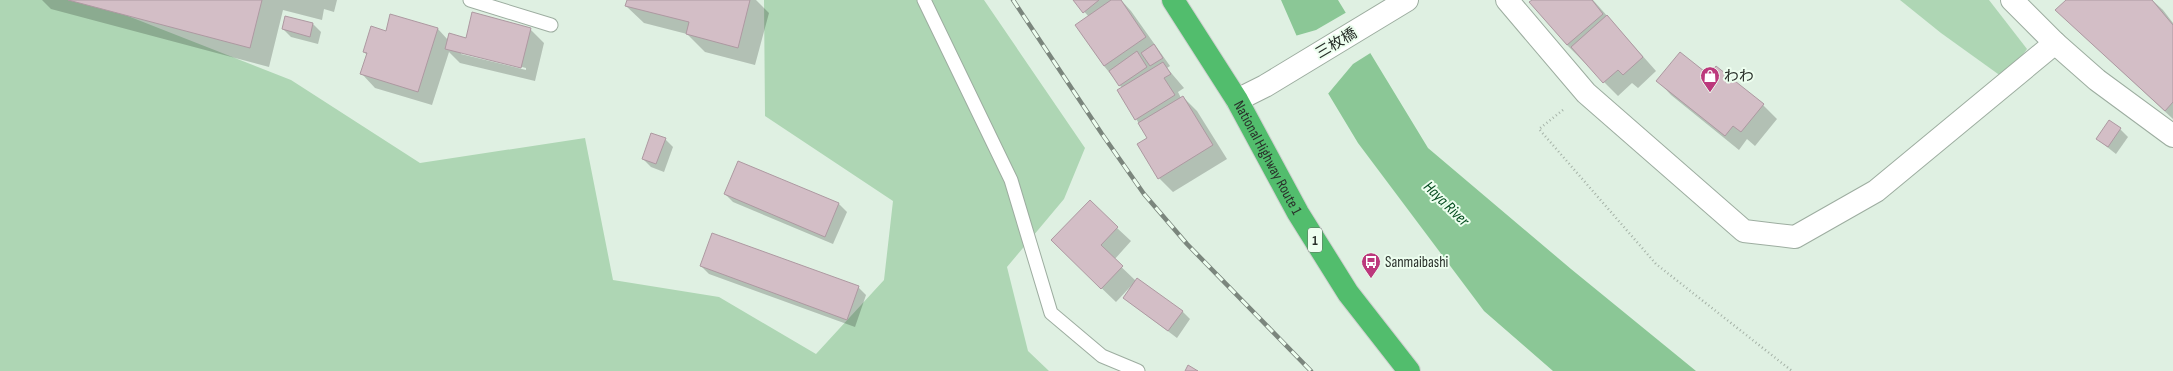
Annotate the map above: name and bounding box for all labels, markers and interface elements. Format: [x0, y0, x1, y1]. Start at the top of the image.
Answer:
street label: 三枚橋 [1312, 24, 1360, 63]
shop icon: わわ [1699, 65, 1721, 93]
place label: わわ [1724, 67, 1754, 86]
street label: National Highway Route 1 [1229, 97, 1306, 219]
water label: Haya River [1419, 178, 1473, 231]
road number: 1 [1308, 228, 1322, 252]
bus stop icon: Sanmaibashi [1360, 251, 1382, 279]
place label: Sanmaibashi [1385, 253, 1449, 272]

